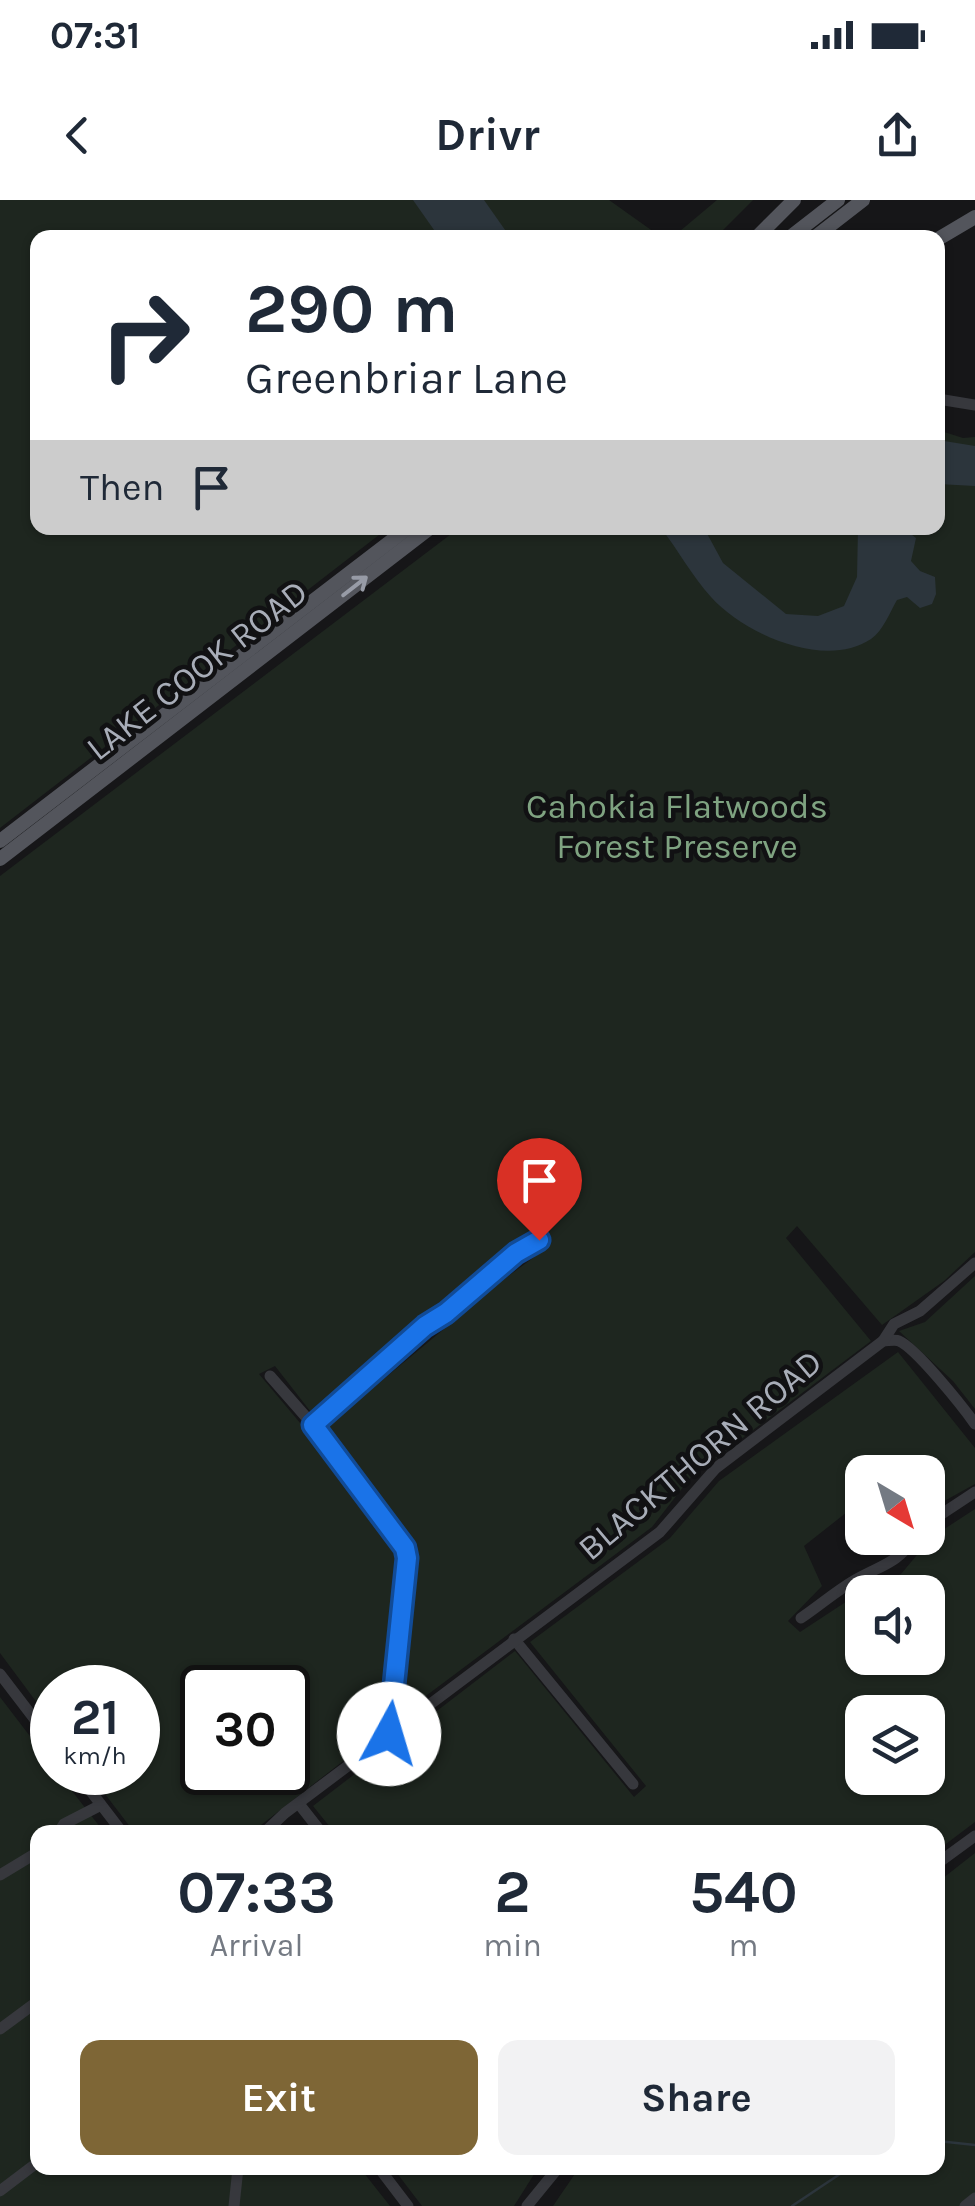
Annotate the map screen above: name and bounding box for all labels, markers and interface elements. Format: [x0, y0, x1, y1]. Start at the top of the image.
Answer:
text: 07:31 [50, 13, 140, 58]
icon: back [50, 108, 105, 163]
icon: share [870, 108, 925, 163]
text: Drivr [435, 109, 540, 161]
text: 290 m [245, 268, 458, 350]
icon: right [80, 270, 210, 400]
text: Greenbriar Lane [245, 352, 568, 404]
icon: arrive [184, 460, 239, 515]
text: Then [80, 465, 164, 510]
street label: LAKE COOK ROAD [78, 571, 316, 769]
one-way arrow [341, 576, 368, 597]
park label: Cahokia Flatwoods Forest Preserve [526, 786, 828, 867]
pin [497, 1138, 582, 1241]
icon: arrive [512, 1153, 567, 1208]
street label: BLACKTHORN ROAD [570, 1341, 830, 1569]
north arrow [845, 1455, 945, 1555]
map controls [845, 1455, 945, 1795]
button: sound [845, 1575, 945, 1675]
speed limit sign: 30 [180, 1665, 310, 1795]
position arrow [337, 1682, 441, 1786]
text: 21 [71, 1688, 119, 1747]
button: layers [845, 1695, 945, 1795]
text: km/h [63, 1741, 127, 1770]
text: 07:33 [177, 1857, 336, 1927]
text: 2 [494, 1857, 531, 1927]
text: 540 [689, 1857, 798, 1927]
text: Arrival [210, 1927, 303, 1964]
text: min [483, 1927, 542, 1964]
text: m [728, 1927, 758, 1964]
button: Exit [80, 2040, 478, 2155]
button: Share [498, 2040, 895, 2155]

